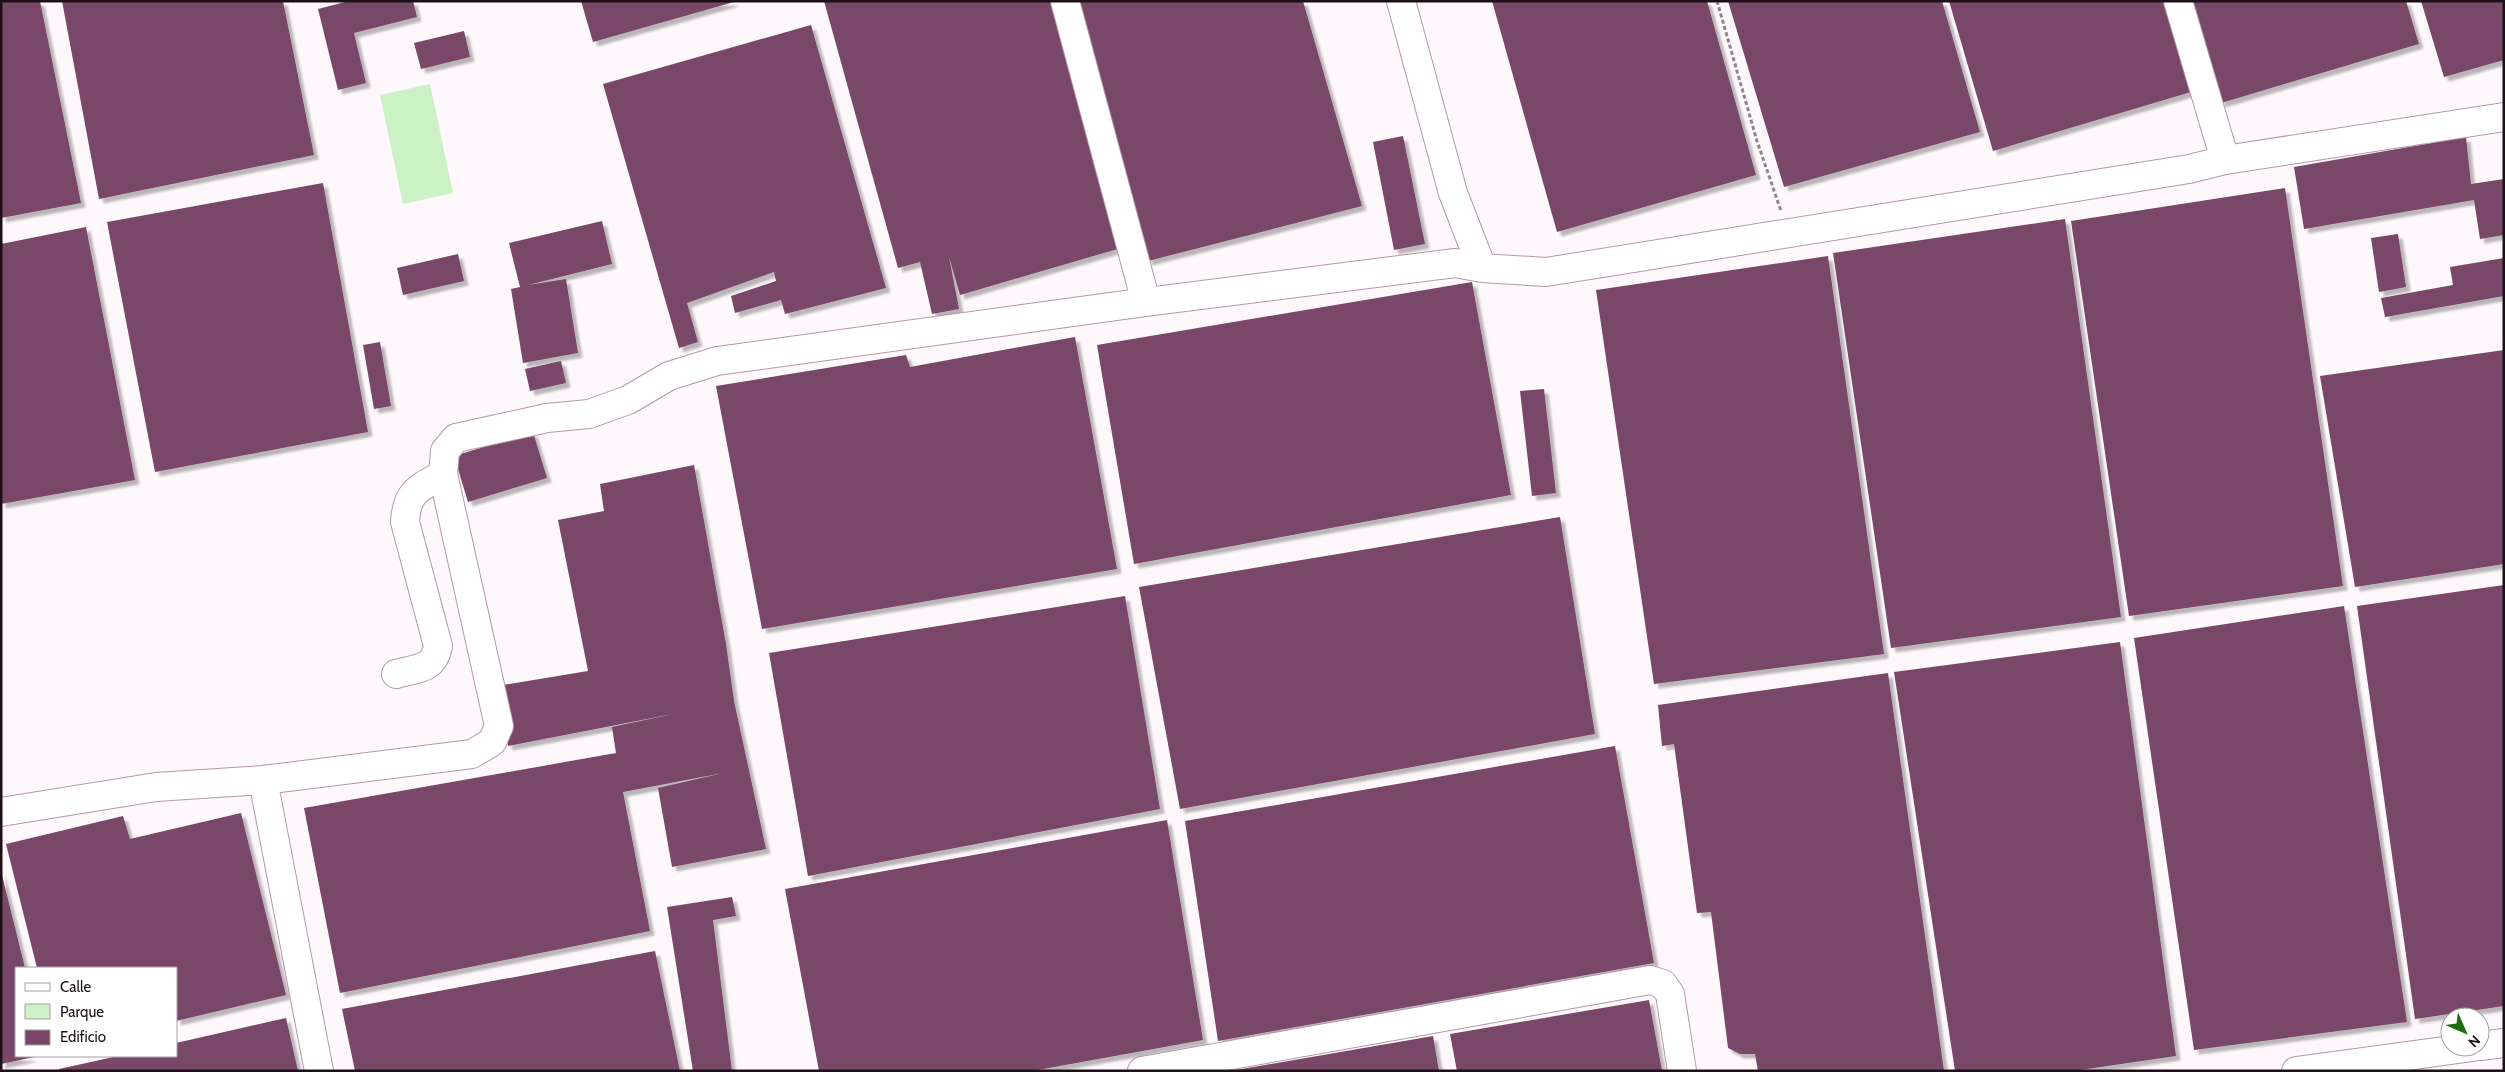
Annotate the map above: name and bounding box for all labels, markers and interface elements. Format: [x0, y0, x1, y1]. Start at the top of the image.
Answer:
legend [15, 967, 178, 1057]
text: Calle [60, 978, 91, 996]
text: Parque [60, 1003, 104, 1021]
north arrow [2440, 1007, 2490, 1057]
text: Edificio [60, 1028, 106, 1046]
text: N [2464, 1031, 2484, 1051]

